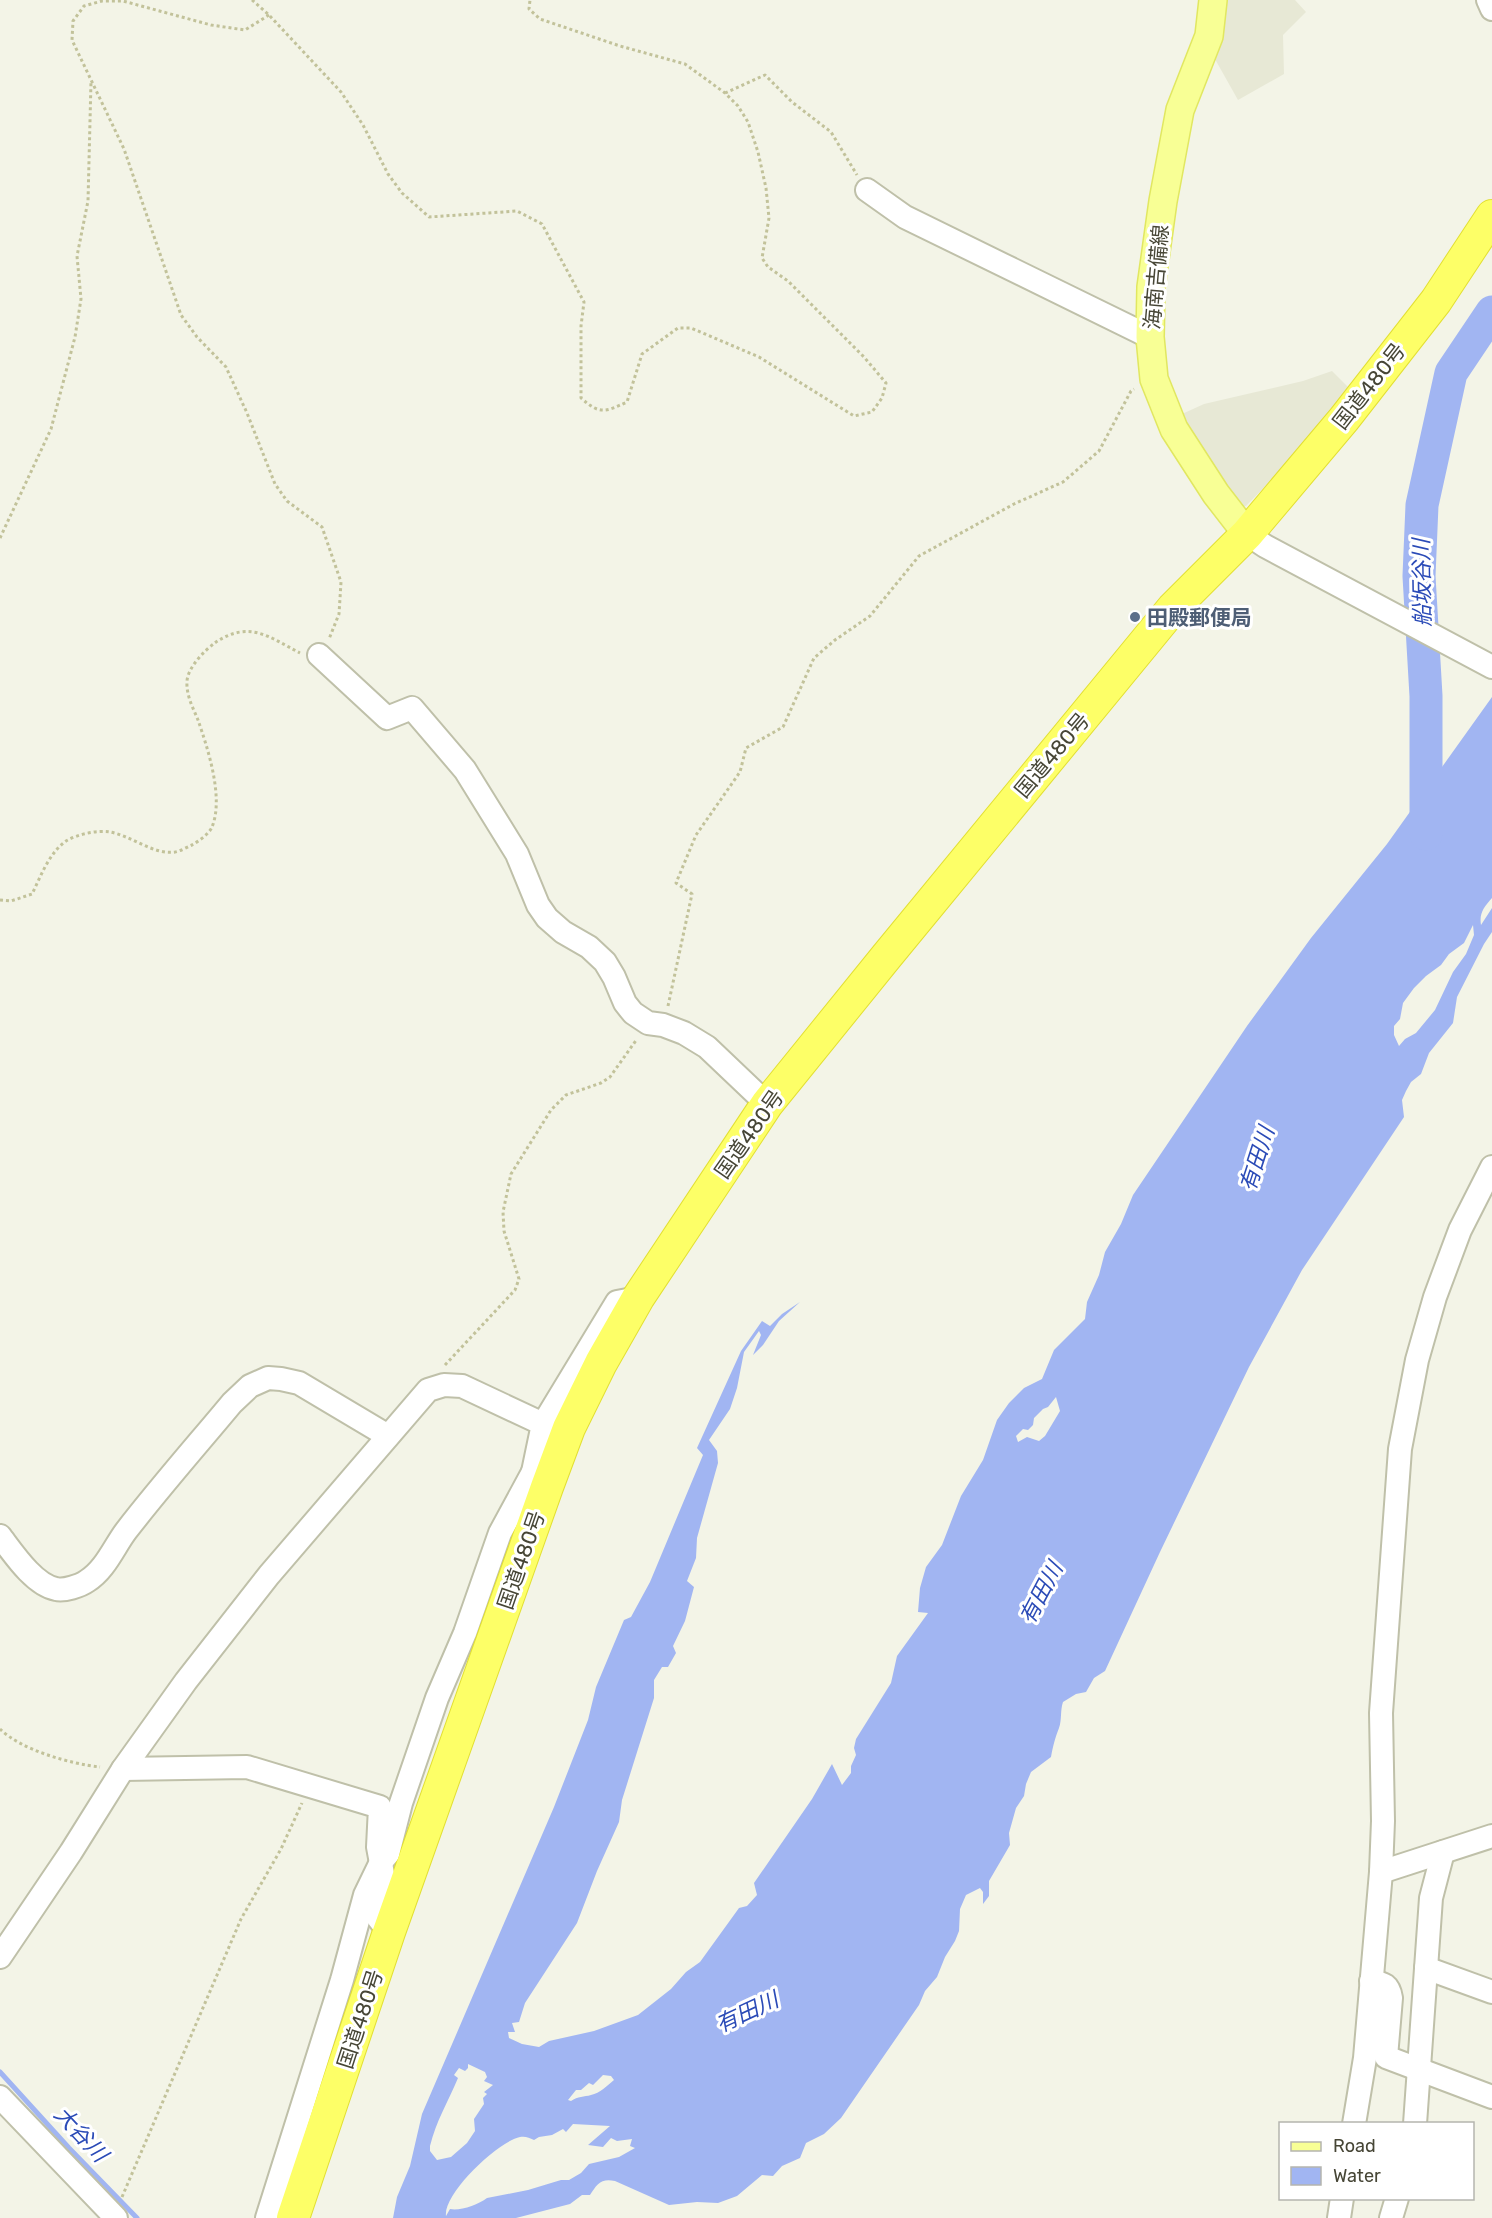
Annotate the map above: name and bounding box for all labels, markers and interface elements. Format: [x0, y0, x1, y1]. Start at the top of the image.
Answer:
street label: 海南吉備線 [1139, 224, 1173, 330]
street label: 国道480号 [1328, 338, 1410, 434]
water label: 船坂谷川 [1408, 537, 1436, 627]
place label: 田殿郵便局 [1147, 605, 1252, 630]
marker: 田殿郵便局 [1128, 610, 1142, 624]
street label: 国道480号 [1009, 708, 1095, 802]
street label: 国道480号 [709, 1085, 789, 1183]
water label: 有田川 [1234, 1122, 1281, 1195]
street label: 国道480号 [492, 1507, 550, 1613]
water label: 有田川 [1014, 1556, 1069, 1628]
street label: 国道480号 [332, 1966, 388, 2072]
water label: 有田川 [711, 1985, 784, 2038]
water label: 大谷川 [49, 2101, 115, 2169]
legend [1279, 2122, 1474, 2200]
text: Road [1333, 2135, 1376, 2157]
text: Water [1333, 2165, 1381, 2187]

